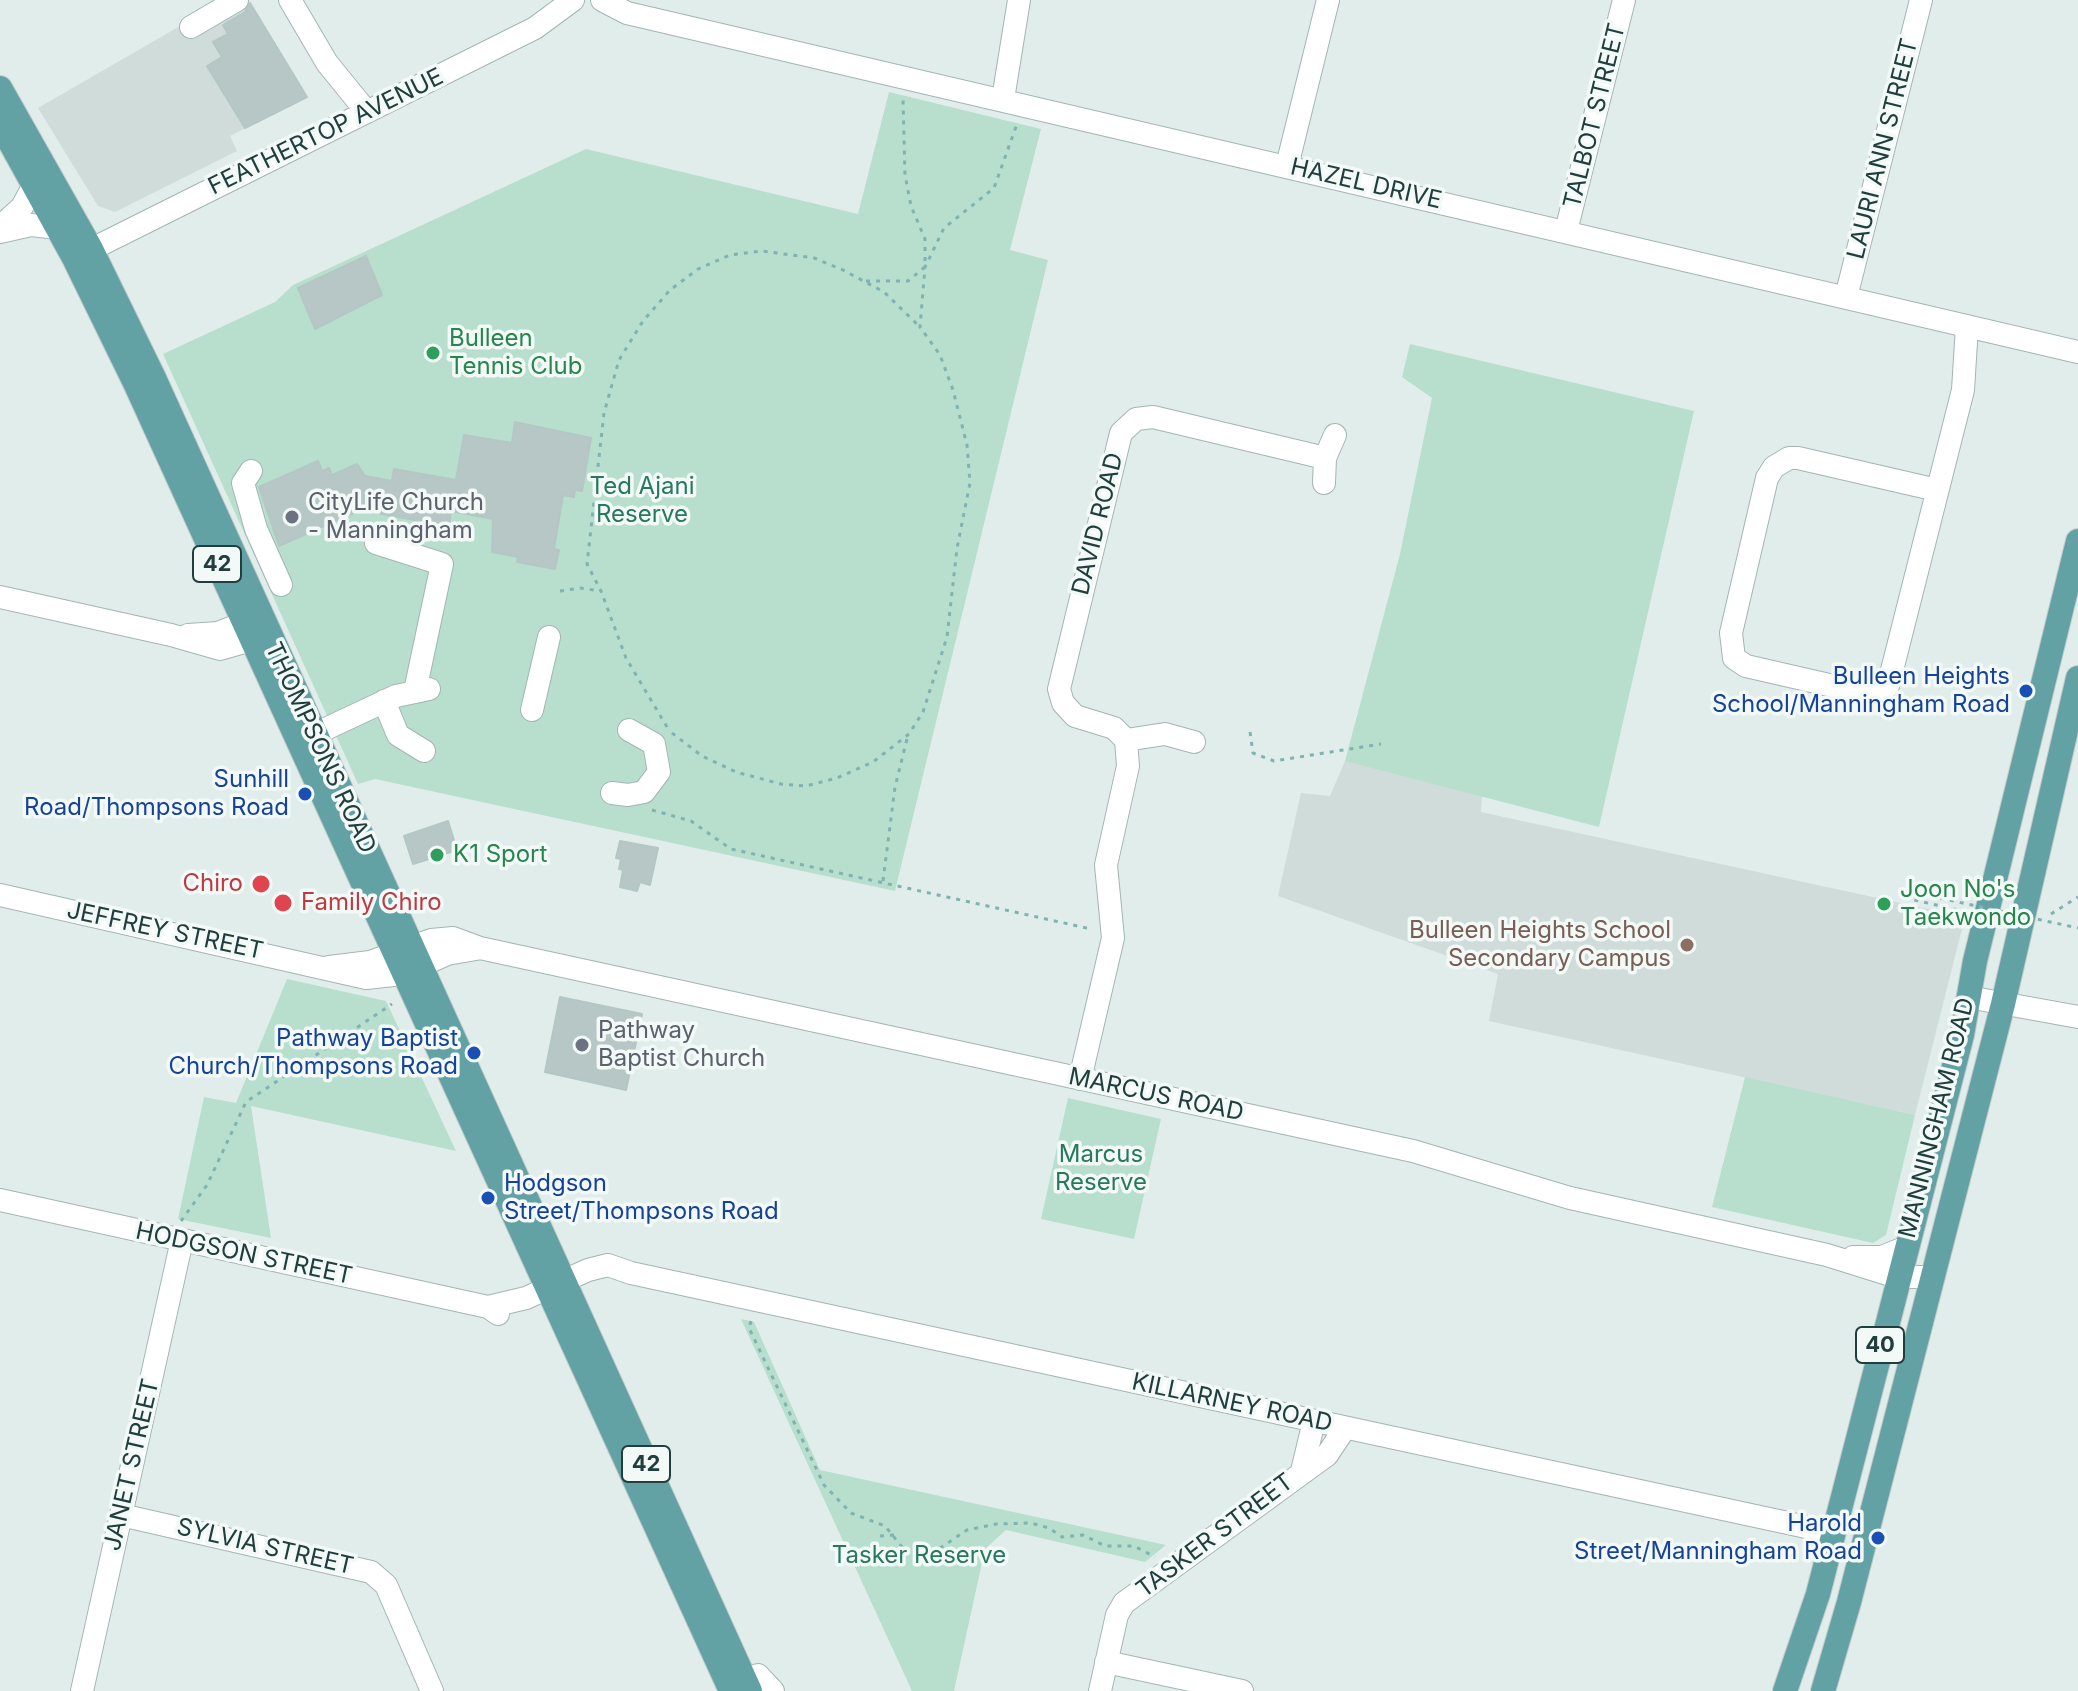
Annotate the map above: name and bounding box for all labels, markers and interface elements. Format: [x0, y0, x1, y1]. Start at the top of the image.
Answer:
street label: TALBOT STREET [1558, 20, 1632, 212]
street label: LAURI ANN STREET [1842, 36, 1924, 262]
street label: FEATHERTOP AVENUE [204, 63, 448, 201]
street label: HAZEL DRIVE [1288, 153, 1444, 215]
place label: Bulleen Tennis Club [449, 325, 582, 381]
marker: Bulleen Tennis Club [424, 344, 442, 362]
street label: DAVID ROAD [1066, 450, 1130, 598]
park label: Ted Ajani Reserve [590, 473, 694, 529]
place label: CityLife Church - Manningham [308, 489, 484, 545]
marker: CityLife Church - Manningham [283, 508, 301, 526]
road number: 42 [193, 546, 241, 582]
street label: THOMPSONS ROAD [258, 638, 382, 858]
place label: Bulleen Heights School/Manningham Road [1712, 663, 2010, 719]
marker: Bulleen Heights School/Manningham Road [2017, 682, 2035, 700]
place label: Sunhill Road/Thompsons Road [24, 766, 289, 822]
marker: Sunhill Road/Thompsons Road [296, 785, 314, 803]
place label: K1 Sport [453, 841, 547, 869]
marker: K1 Sport [428, 846, 446, 864]
place label: Chiro [182, 870, 243, 898]
marker: Chiro [250, 873, 272, 895]
place label: Joon No's Taekwondo [1900, 876, 2031, 932]
place label: Family Chiro [301, 889, 442, 917]
marker: Family Chiro [272, 892, 294, 914]
marker: Joon No's Taekwondo [1875, 895, 1893, 913]
street label: JEFFREY STREET [64, 896, 266, 966]
place label: Bulleen Heights School Secondary Campus [1409, 917, 1671, 973]
marker: Bulleen Heights School Secondary Campus [1678, 936, 1696, 954]
street label: MANNINGHAM ROAD [1893, 995, 1981, 1241]
place label: Pathway Baptist Church [598, 1017, 765, 1073]
place label: Pathway Baptist Church/Thompsons Road [169, 1025, 458, 1081]
marker: Pathway Baptist Church [573, 1036, 591, 1054]
marker: Pathway Baptist Church/Thompsons Road [465, 1044, 483, 1062]
street label: MARCUS ROAD [1066, 1062, 1246, 1128]
park label: Marcus Reserve [1055, 1141, 1147, 1197]
place label: Hodgson Street/Thompsons Road [504, 1170, 779, 1226]
marker: Hodgson Street/Thompsons Road [479, 1189, 497, 1207]
street label: HODGSON STREET [133, 1217, 355, 1291]
road number: 40 [1856, 1327, 1904, 1363]
street label: KILLARNEY ROAD [1129, 1368, 1335, 1438]
street label: JANET STREET [98, 1376, 166, 1554]
road number: 42 [622, 1446, 670, 1482]
street label: TASKER STREET [1131, 1468, 1299, 1604]
place label: Harold Street/Manningham Road [1574, 1510, 1862, 1566]
street label: SYLVIA STREET [174, 1513, 356, 1581]
marker: Harold Street/Manningham Road [1869, 1529, 1887, 1547]
park label: Tasker Reserve [832, 1542, 1006, 1570]

